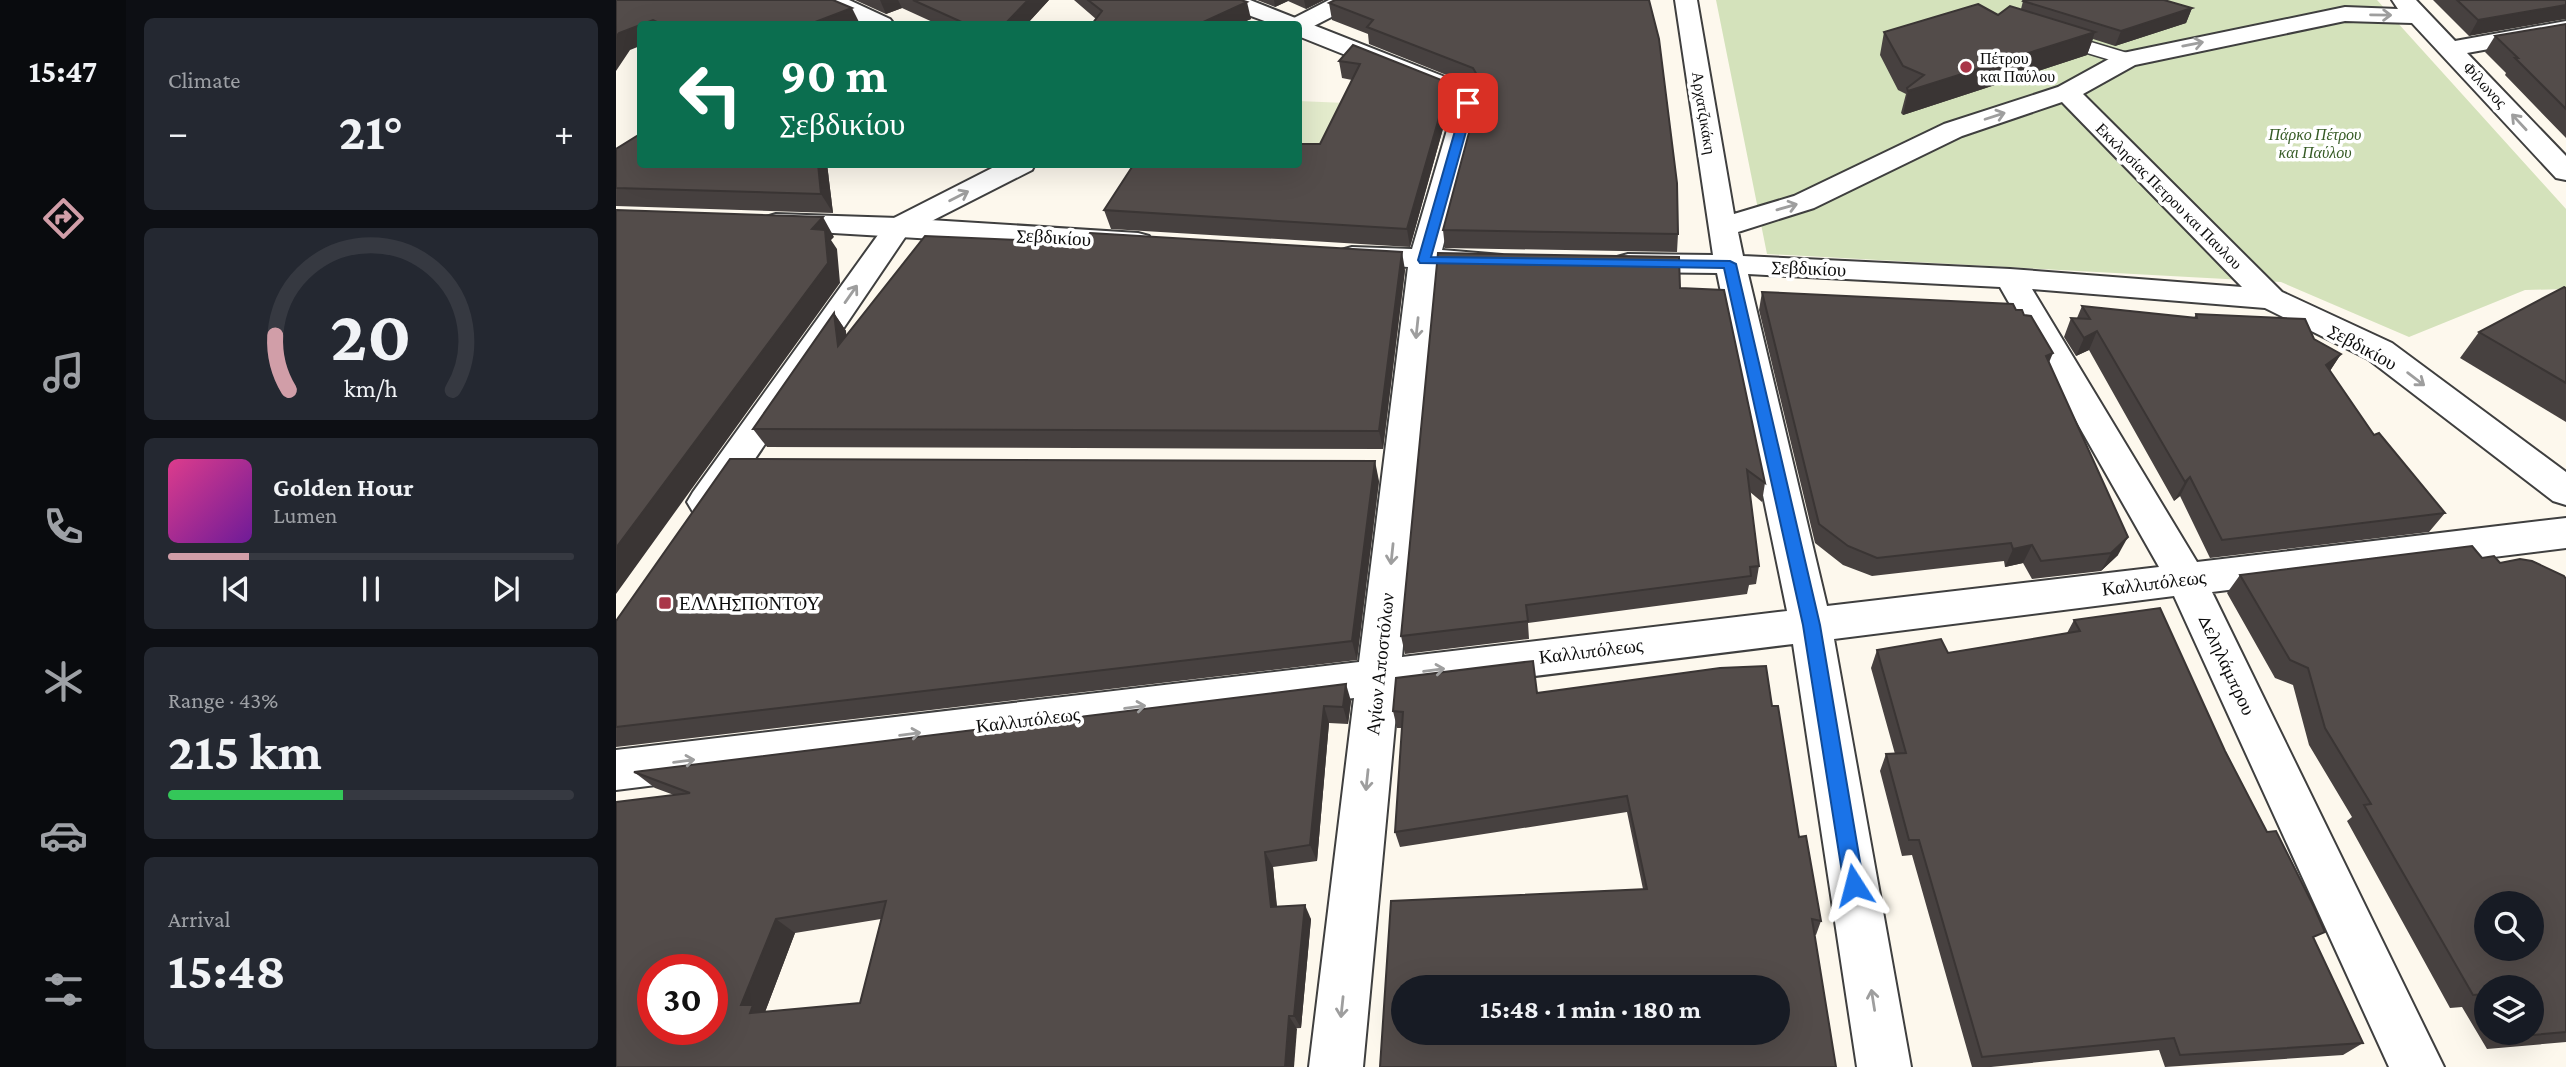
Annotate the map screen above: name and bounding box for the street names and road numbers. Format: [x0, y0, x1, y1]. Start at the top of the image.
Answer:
street label: Φίλωνος [2460, 59, 2511, 112]
street label: Αρχατζικάκη [1688, 70, 1719, 156]
street label: Εκκλησίας Πετρου και Παυλου [2092, 120, 2246, 273]
street label: Σεβδικίου [1016, 224, 1092, 250]
street label: Σεβδικίου [1771, 256, 1847, 280]
street label: Σεβδικίου [2325, 320, 2401, 374]
street label: Καλλιπόλεως [2101, 566, 2208, 600]
street label: Αγίων Αποστόλων [1362, 591, 1398, 736]
street label: Δεληλάμπρου [2195, 611, 2259, 719]
street label: Καλλιπόλεως [1538, 634, 1645, 668]
street label: Καλλιπόλεως [975, 703, 1082, 737]

